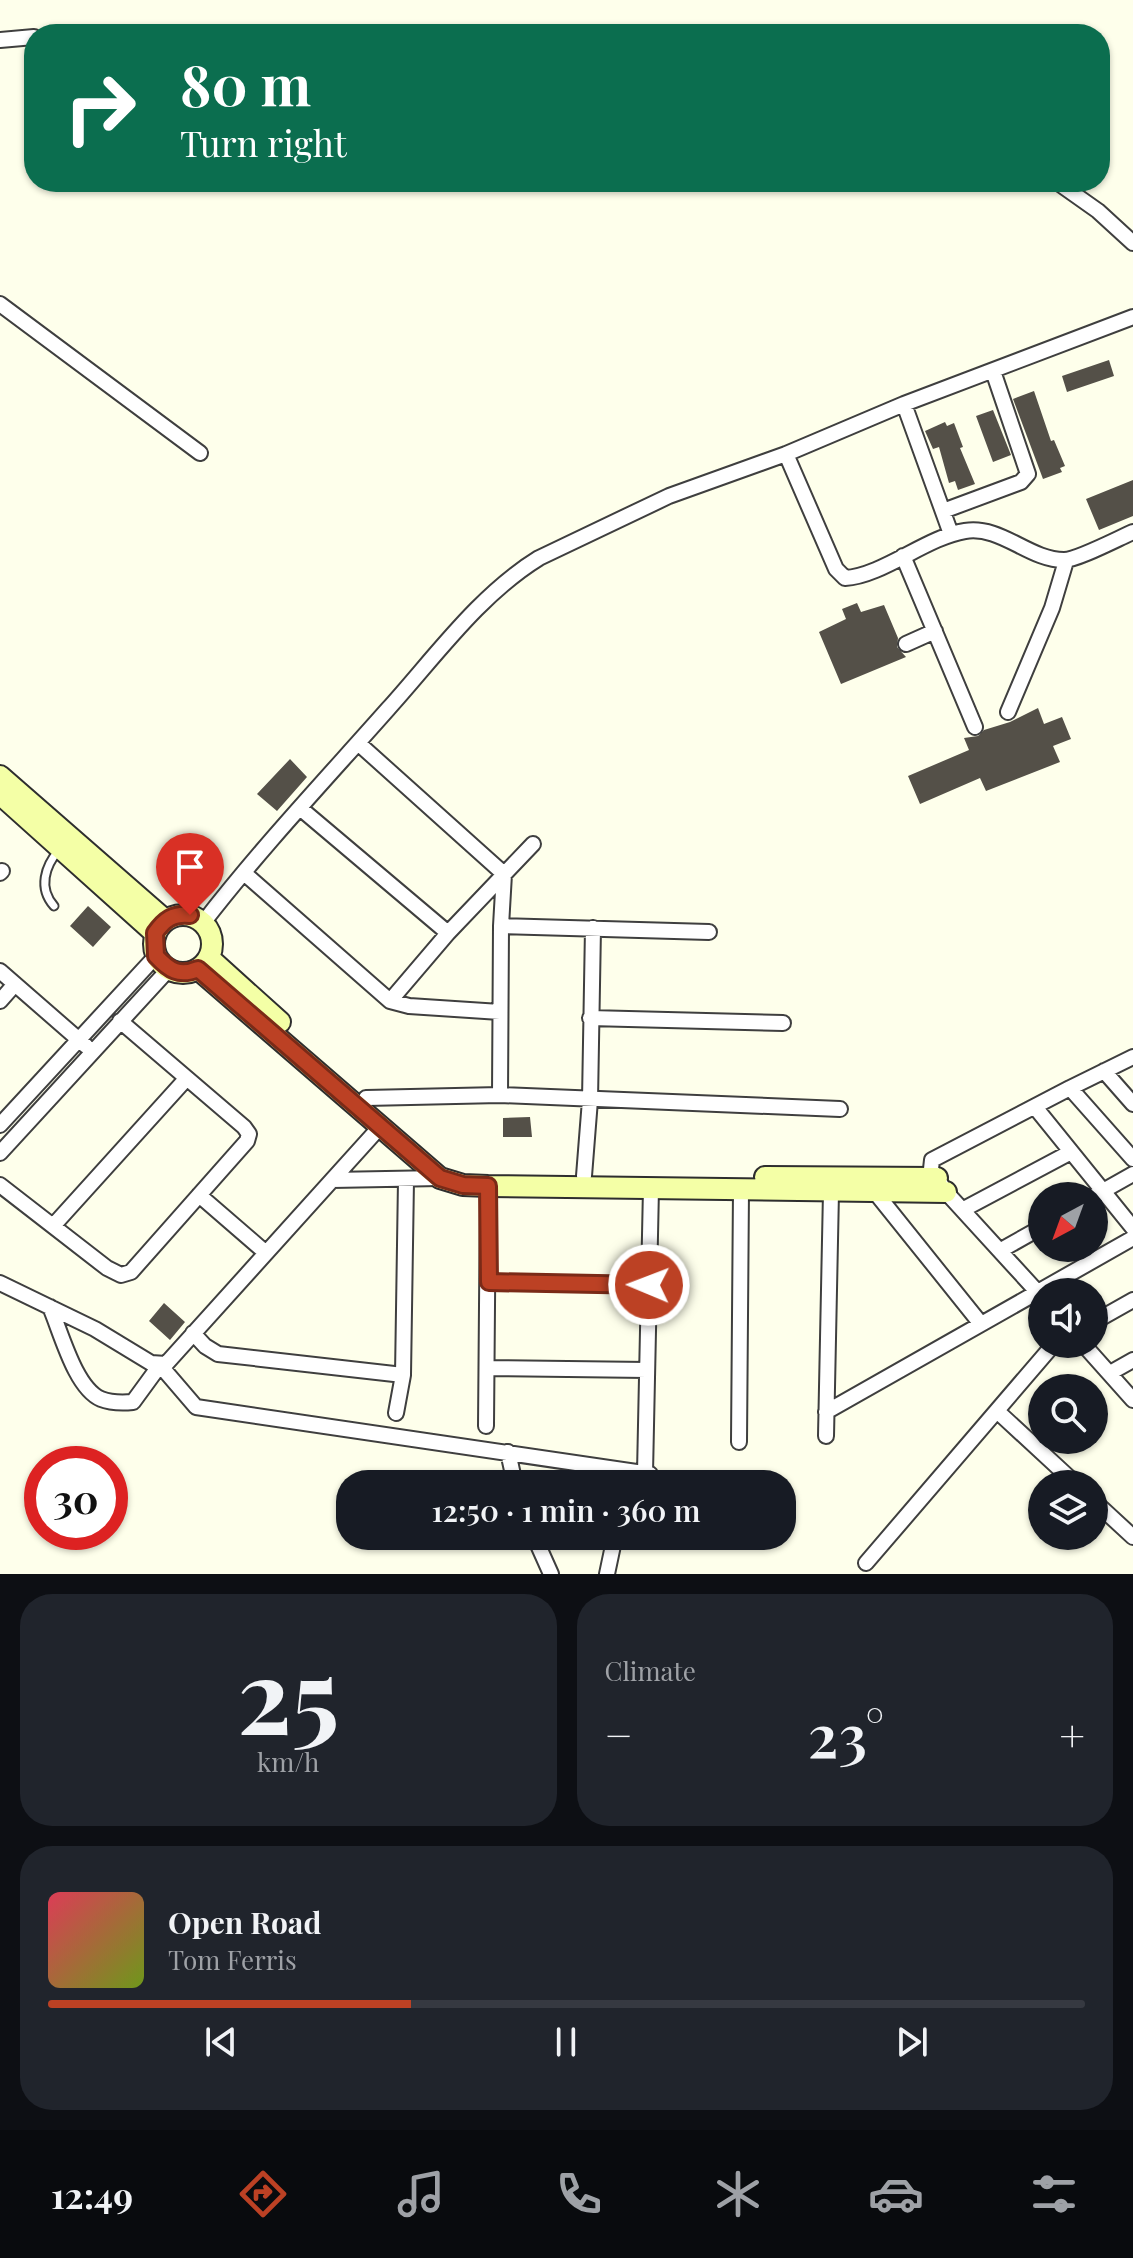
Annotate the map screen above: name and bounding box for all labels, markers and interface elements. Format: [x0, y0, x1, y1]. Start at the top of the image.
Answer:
text: 80 m [180, 46, 311, 121]
icon: right [48, 56, 152, 160]
text: Turn right [180, 118, 347, 166]
pin [156, 833, 224, 915]
icon: arrive [168, 845, 212, 889]
north arrow [1028, 1182, 1108, 1262]
map controls [1028, 1182, 1108, 1550]
position arrow [607, 1243, 691, 1327]
button: sound [1028, 1278, 1108, 1358]
button: search [1028, 1374, 1108, 1454]
speed limit sign: 30 [24, 1446, 128, 1550]
button: layers [1028, 1470, 1108, 1550]
text: 12:50 · 1 min · 360 m [431, 1490, 701, 1530]
text: 25 [237, 1622, 339, 1761]
text: Climate [605, 1653, 696, 1688]
text: 23° [808, 1693, 884, 1773]
text: − [605, 1704, 633, 1763]
text: + [1059, 1704, 1085, 1763]
text: km/h [257, 1744, 319, 1779]
text: Open Road [168, 1902, 321, 1942]
text: Tom Ferris [168, 1942, 297, 1977]
icon: previous [199, 2020, 243, 2064]
icon: pause [544, 2020, 588, 2064]
icon: next [890, 2020, 934, 2064]
icon: directions [235, 2166, 291, 2222]
icon: music [393, 2166, 449, 2222]
icon: phone [551, 2166, 607, 2222]
icon: climate [710, 2166, 766, 2222]
icon: car [868, 2166, 924, 2222]
icon: filters [1026, 2166, 1082, 2222]
text: 12:49 [51, 2170, 133, 2218]

